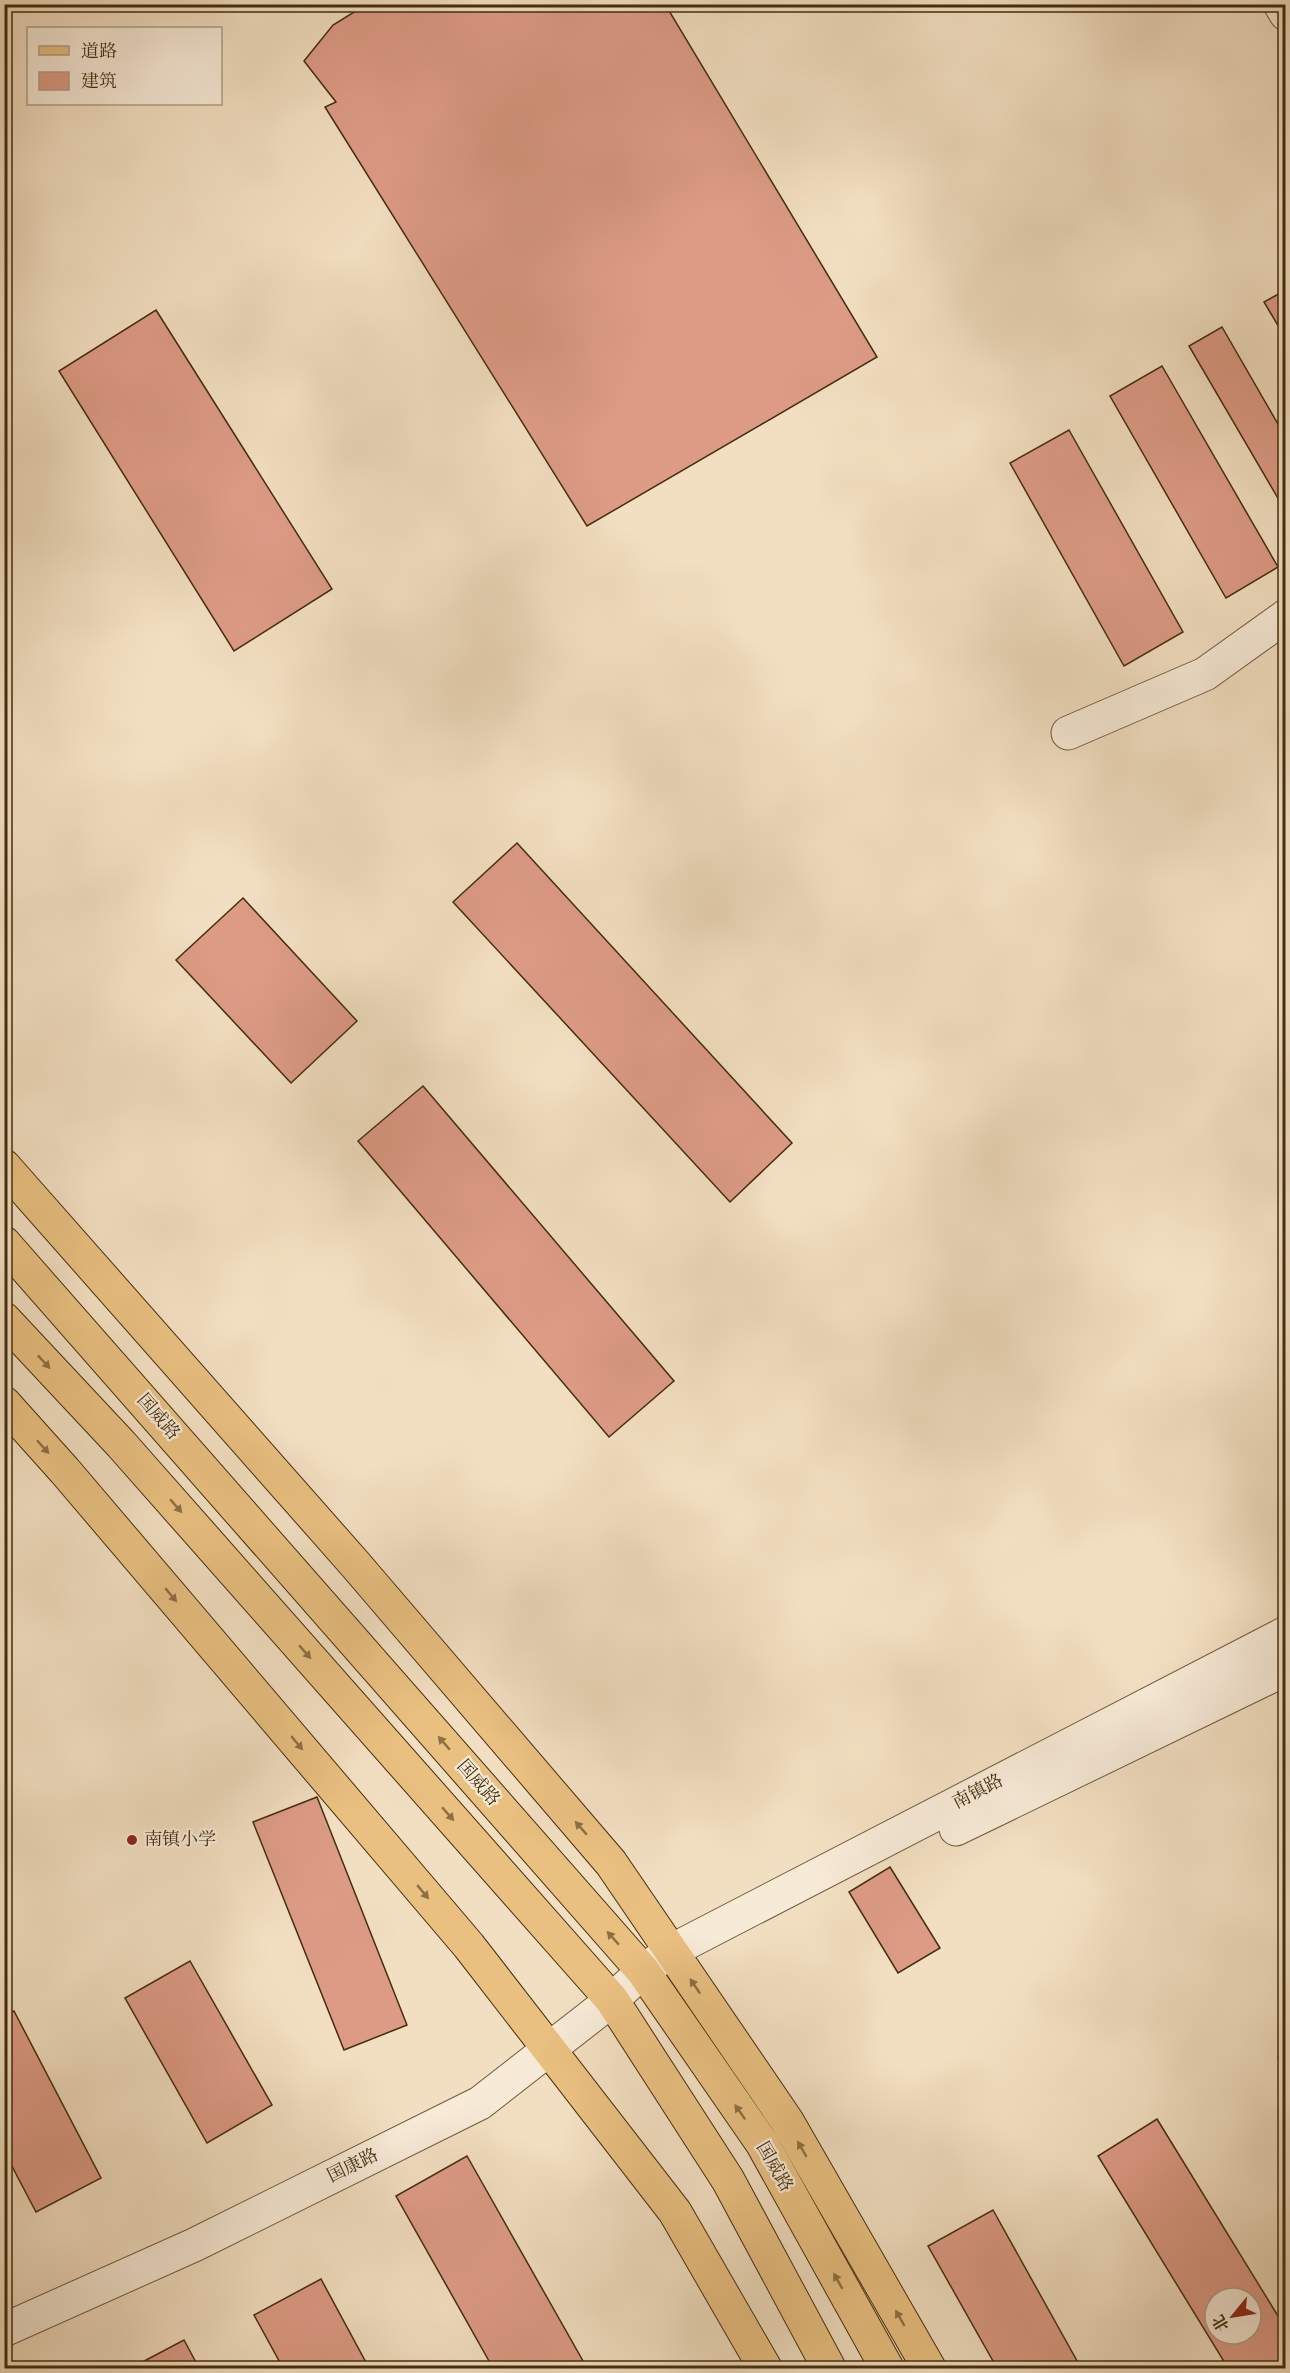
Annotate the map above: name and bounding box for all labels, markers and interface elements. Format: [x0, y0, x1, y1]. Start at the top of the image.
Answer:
legend [27, 27, 222, 105]
text: 道路 [81, 41, 117, 61]
text: 建筑 [81, 71, 117, 91]
one-way arrow [37, 1354, 51, 1368]
street label: 国威路 [133, 1389, 184, 1443]
one-way arrow [36, 1439, 49, 1454]
one-way arrow [169, 1498, 182, 1513]
one-way arrow [164, 1587, 177, 1603]
one-way arrow [298, 1644, 311, 1659]
one-way arrow [290, 1735, 303, 1750]
one-way arrow [437, 1736, 451, 1751]
street label: 国威路 [453, 1755, 504, 1809]
street label: 南镇路 [949, 1770, 1006, 1812]
one-way arrow [441, 1806, 454, 1821]
one-way arrow [575, 1821, 588, 1836]
place label: 南镇小学 [144, 1829, 216, 1849]
marker: 南镇小学 [125, 1833, 139, 1847]
one-way arrow [417, 1884, 430, 1900]
one-way arrow [607, 1930, 620, 1946]
one-way arrow [689, 1979, 701, 1995]
one-way arrow [734, 2105, 746, 2121]
street label: 国威路 [753, 2138, 797, 2195]
one-way arrow [797, 2141, 808, 2157]
street label: 国康路 [324, 2144, 381, 2186]
one-way arrow [833, 2272, 843, 2289]
north arrow [1203, 2286, 1263, 2346]
one-way arrow [894, 2310, 905, 2326]
text: 北 [1209, 2312, 1233, 2334]

